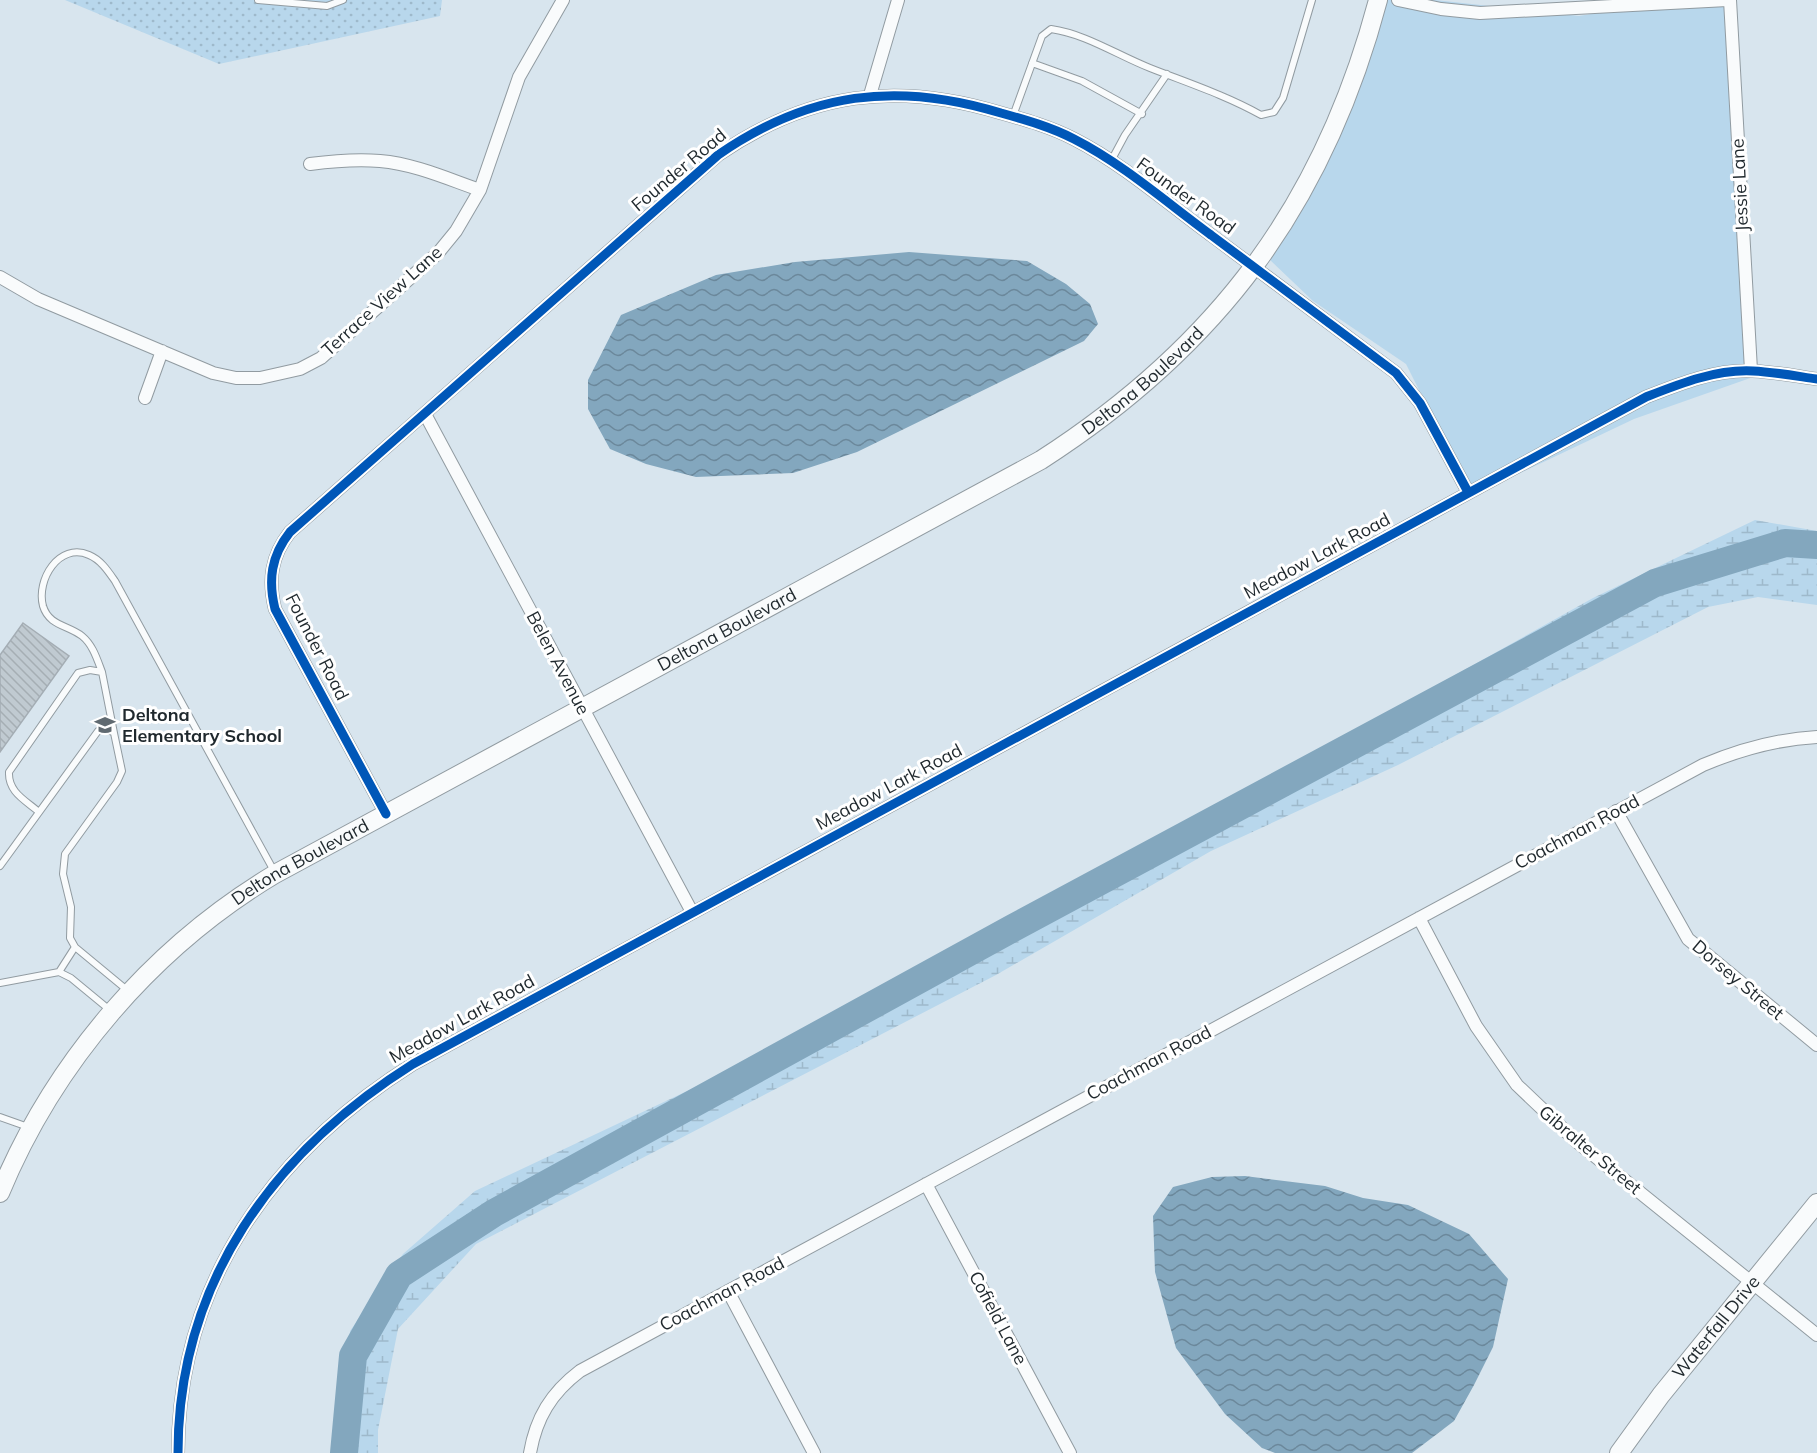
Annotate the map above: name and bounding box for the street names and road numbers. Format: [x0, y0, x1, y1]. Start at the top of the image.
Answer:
street label: Founder Road [626, 123, 731, 216]
street label: Jessie Lane [1726, 138, 1753, 232]
street label: Founder Road [1132, 152, 1240, 239]
street label: Terrace View Lane [317, 241, 447, 361]
street label: Deltona Boulevard [1077, 322, 1208, 440]
street label: Meadow Lark Road [1240, 507, 1394, 604]
street label: Deltona Boulevard [653, 582, 800, 676]
street label: Founder Road [281, 589, 354, 704]
street label: Belen Avenue [522, 607, 595, 719]
street label: Meadow Lark Road [812, 738, 966, 835]
street label: Coachman Road [1510, 789, 1643, 874]
street label: Deltona Boulevard [227, 814, 373, 910]
street label: Dorsey Street [1688, 935, 1789, 1025]
street label: Meadow Lark Road [385, 969, 538, 1068]
street label: Coachman Road [1082, 1020, 1215, 1105]
street label: Gibralter Street [1534, 1100, 1646, 1199]
street label: Coachman Road [655, 1251, 788, 1336]
street label: Cofield Lane [964, 1267, 1033, 1369]
street label: Waterfall Drive [1667, 1271, 1765, 1383]

